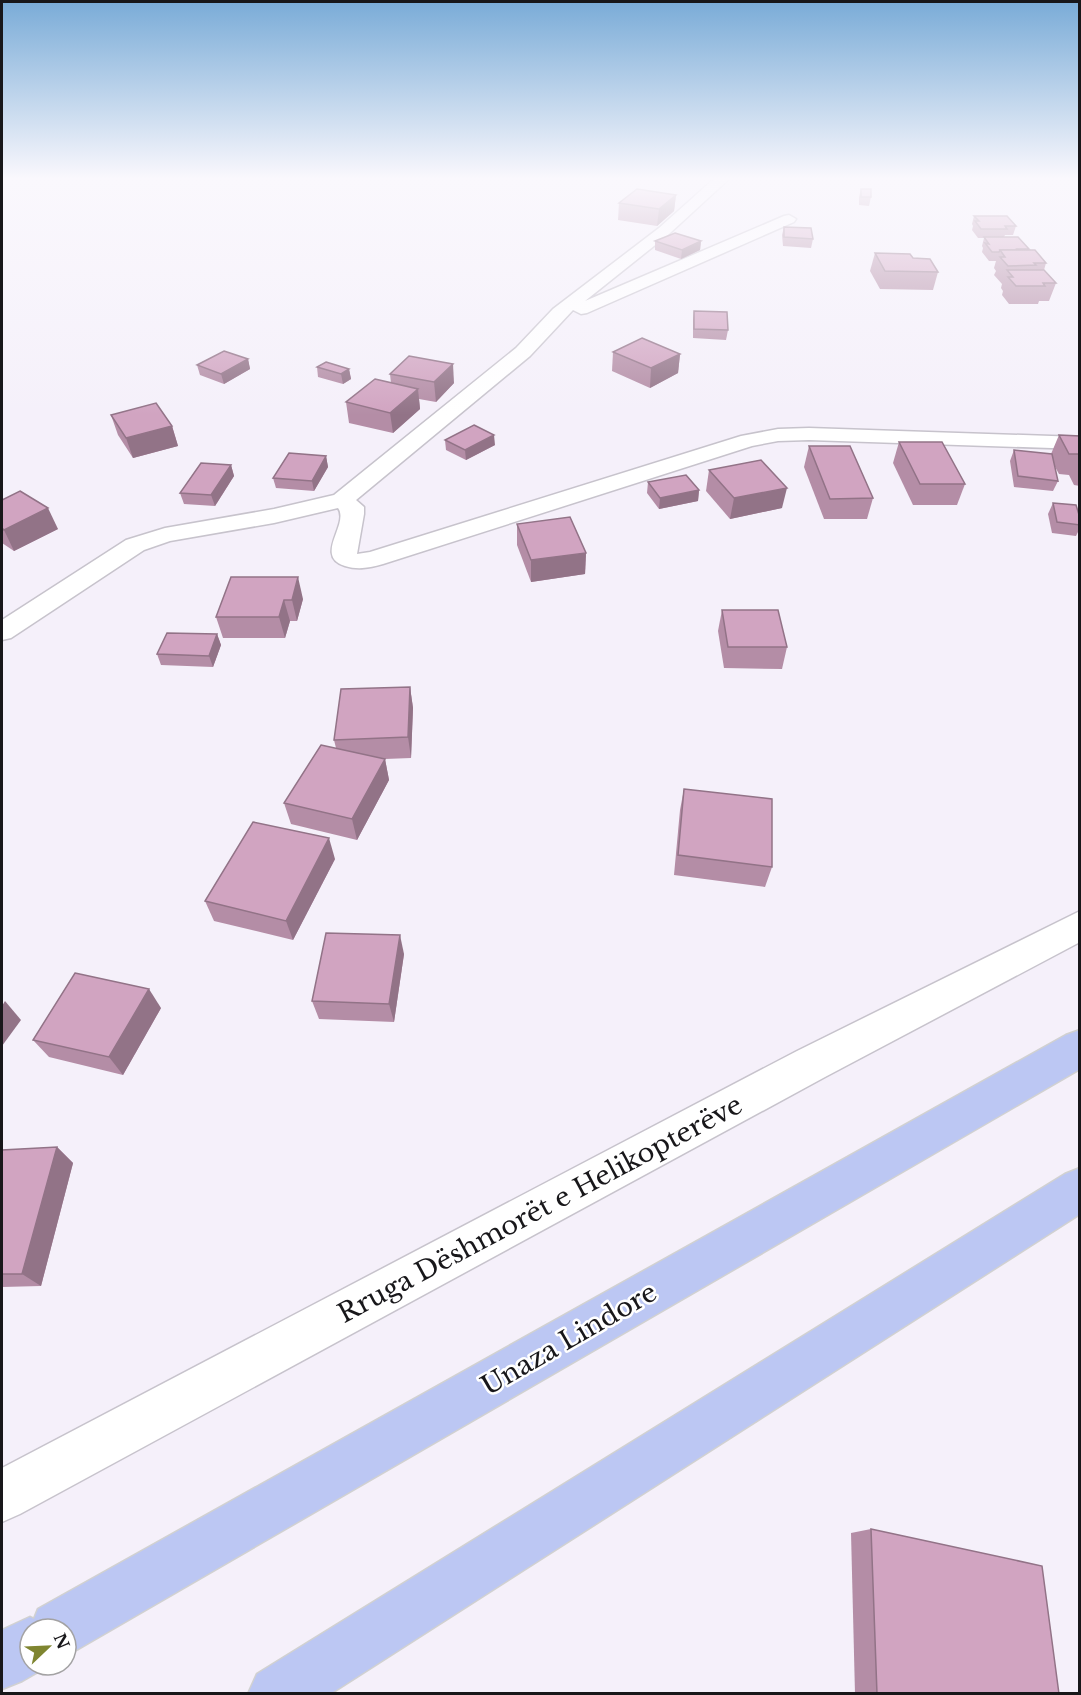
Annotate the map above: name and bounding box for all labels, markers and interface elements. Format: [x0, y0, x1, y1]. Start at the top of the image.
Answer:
street label: Rruga Dëshmorët e Helikopterëve [332, 1088, 748, 1330]
street label: Unaza Lindore [476, 1276, 662, 1402]
north arrow [18, 1617, 78, 1677]
text: N [50, 1630, 74, 1652]

